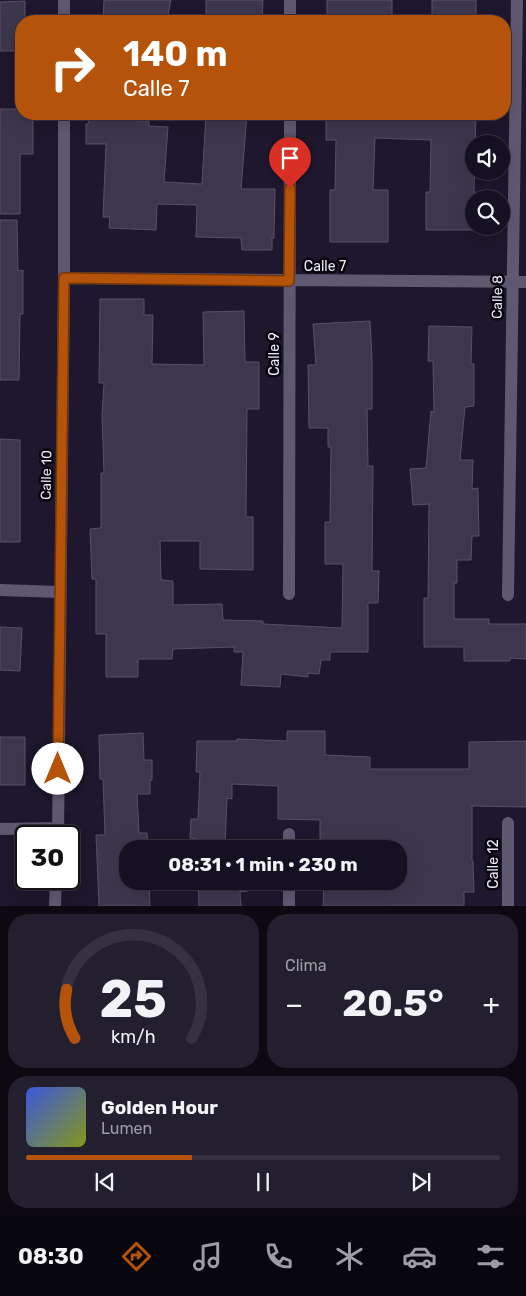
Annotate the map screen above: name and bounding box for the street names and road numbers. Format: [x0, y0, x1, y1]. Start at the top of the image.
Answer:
street label: Calle 7 [304, 258, 346, 275]
street label: Calle 8 [489, 275, 506, 319]
street label: Calle 9 [266, 332, 283, 376]
street label: Calle 10 [38, 450, 55, 500]
street label: Calle 12 [485, 839, 502, 889]

